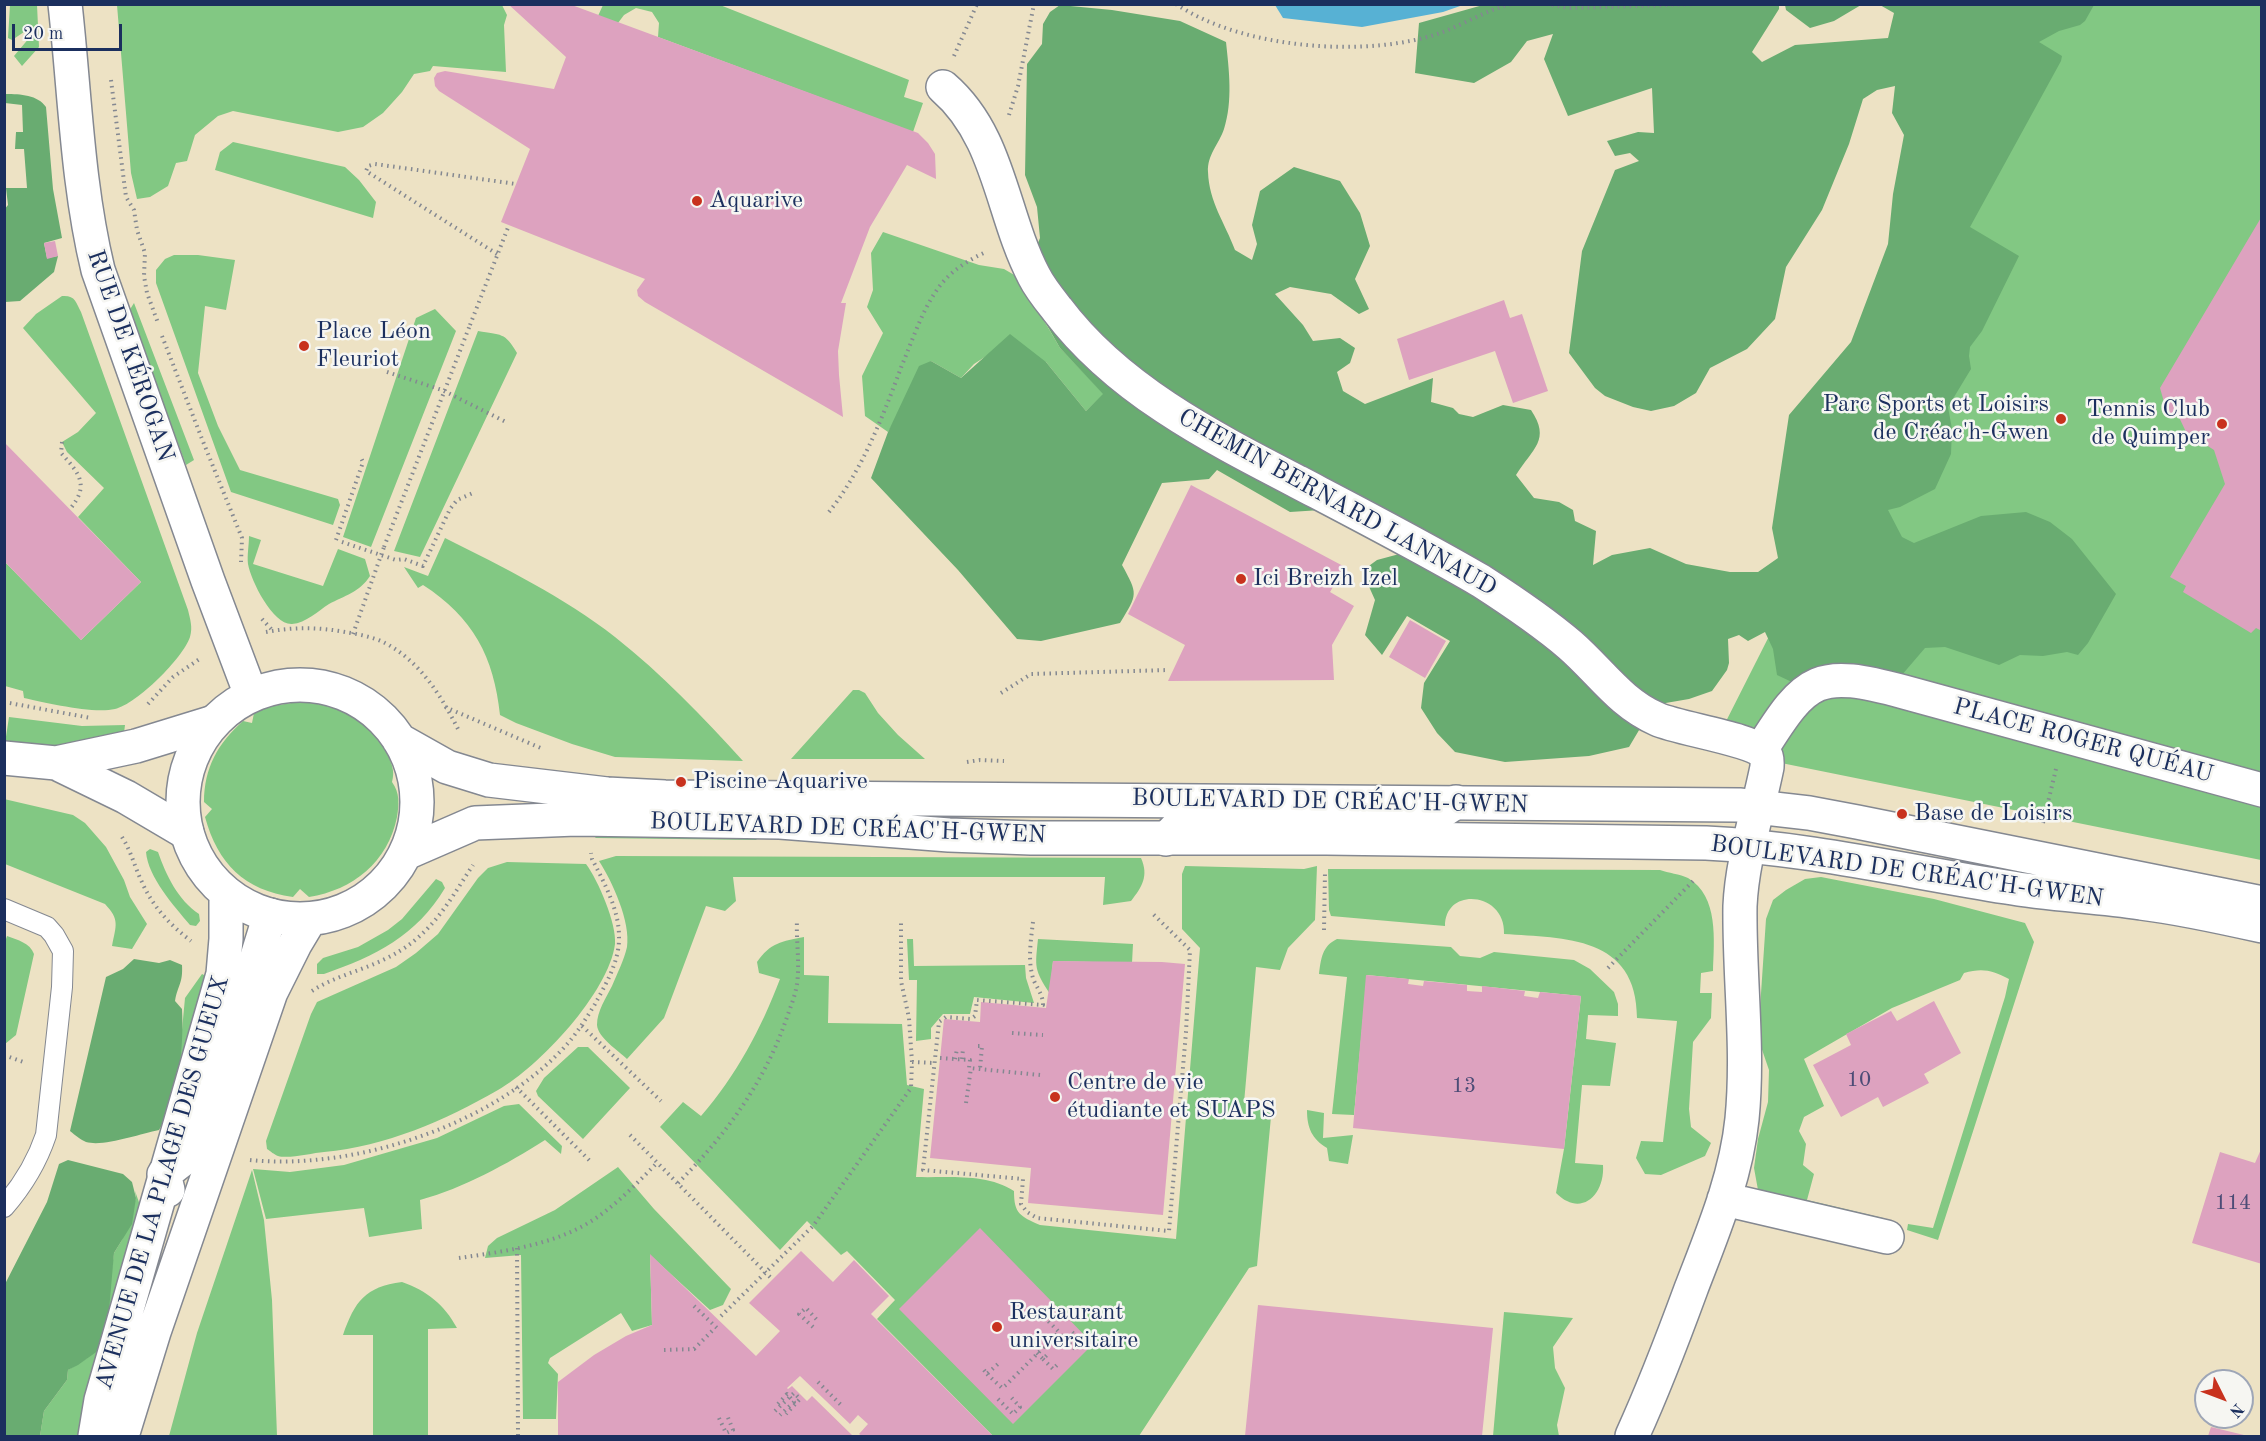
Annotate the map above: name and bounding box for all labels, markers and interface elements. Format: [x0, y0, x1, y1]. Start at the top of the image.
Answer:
scale bar [15, 12, 124, 50]
text: 20 m [23, 25, 63, 43]
place label: Aquarive [709, 187, 803, 215]
marker: Aquarive [690, 194, 704, 208]
street label: RUE DE KÉROGAN [80, 246, 180, 466]
place label: Place Léon Fleuriot [316, 318, 431, 374]
marker: Place Léon Fleuriot [297, 339, 311, 353]
place label: Parc Sports et Loisirs de Créac'h-Gwen [1822, 391, 2049, 447]
place label: Tennis Club de Quimper [2086, 396, 2210, 452]
street label: CHEMIN BERNARD LANNAUD [1173, 403, 1501, 603]
marker: Parc Sports et Loisirs de Créac'h-Gwen [2054, 412, 2068, 426]
marker: Tennis Club de Quimper [2215, 417, 2229, 431]
place label: Ici Breizh Izel [1253, 565, 1398, 593]
marker: Ici Breizh Izel [1234, 572, 1248, 586]
street label: PLACE ROGER QUÉAU [1950, 692, 2216, 790]
place label: Piscine Aquarive [693, 768, 868, 796]
marker: Piscine Aquarive [674, 775, 688, 789]
street label: BOULEVARD DE CRÉAC'H-GWEN [1131, 784, 1529, 820]
place label: Base de Loisirs [1914, 800, 2072, 828]
marker: Base de Loisirs [1895, 807, 1909, 821]
street label: BOULEVARD DE CRÉAC'H-GWEN [649, 808, 1047, 850]
street label: BOULEVARD DE CRÉAC'H-GWEN [1709, 830, 2105, 914]
street label: AVENUE DE LA PLAGE DES GUEUX [90, 973, 236, 1393]
house number: 10 [1847, 1067, 1871, 1093]
place label: Centre de vie étudiante et SUAPS [1067, 1069, 1276, 1125]
house number: 13 [1452, 1073, 1476, 1099]
marker: Centre de vie étudiante et SUAPS [1048, 1090, 1062, 1104]
house number: 114 [2215, 1190, 2251, 1216]
place label: Restaurant universitaire [1009, 1299, 1138, 1355]
marker: Restaurant universitaire [990, 1320, 1004, 1334]
north arrow [2194, 1369, 2254, 1429]
text: N [2226, 1400, 2246, 1420]

